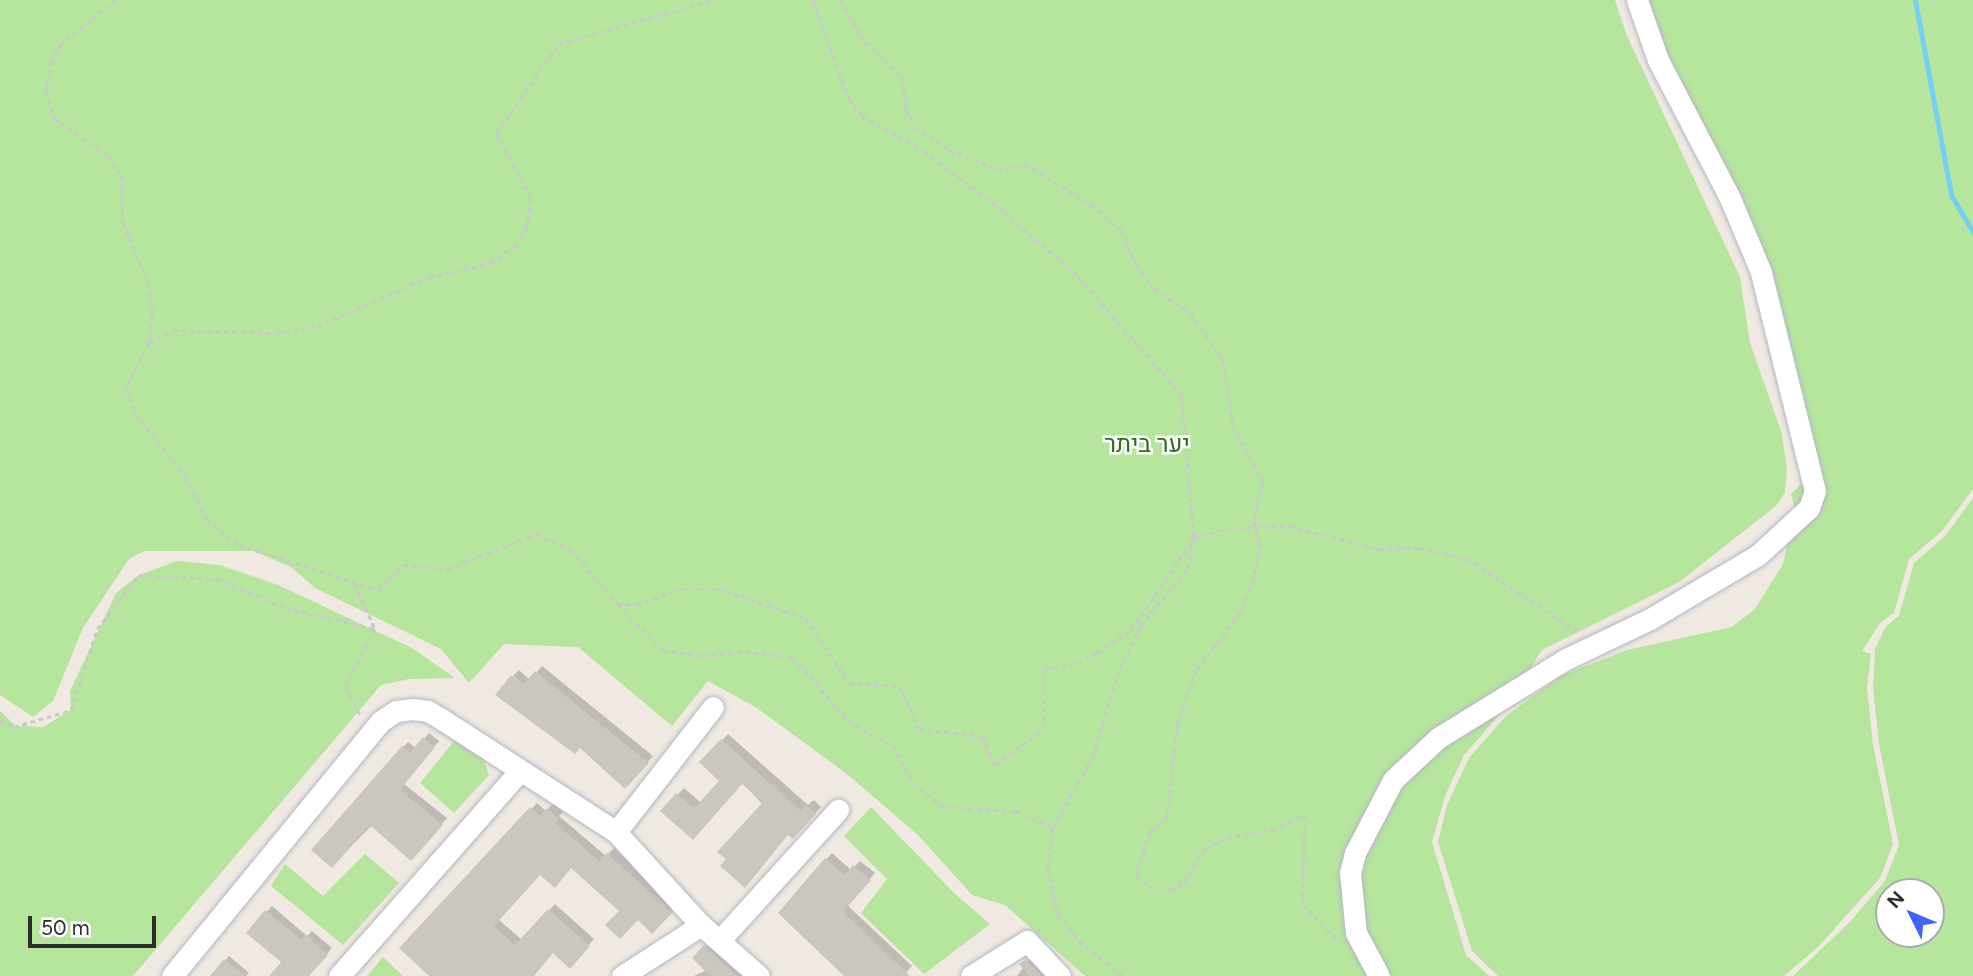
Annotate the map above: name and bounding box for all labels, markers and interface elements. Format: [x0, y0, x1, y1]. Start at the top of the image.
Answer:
park label: יער ביתר [1104, 430, 1190, 458]
north arrow [1875, 878, 1945, 948]
text: N [1882, 886, 1909, 913]
scale bar [32, 902, 159, 946]
text: 50 m [41, 915, 90, 940]

